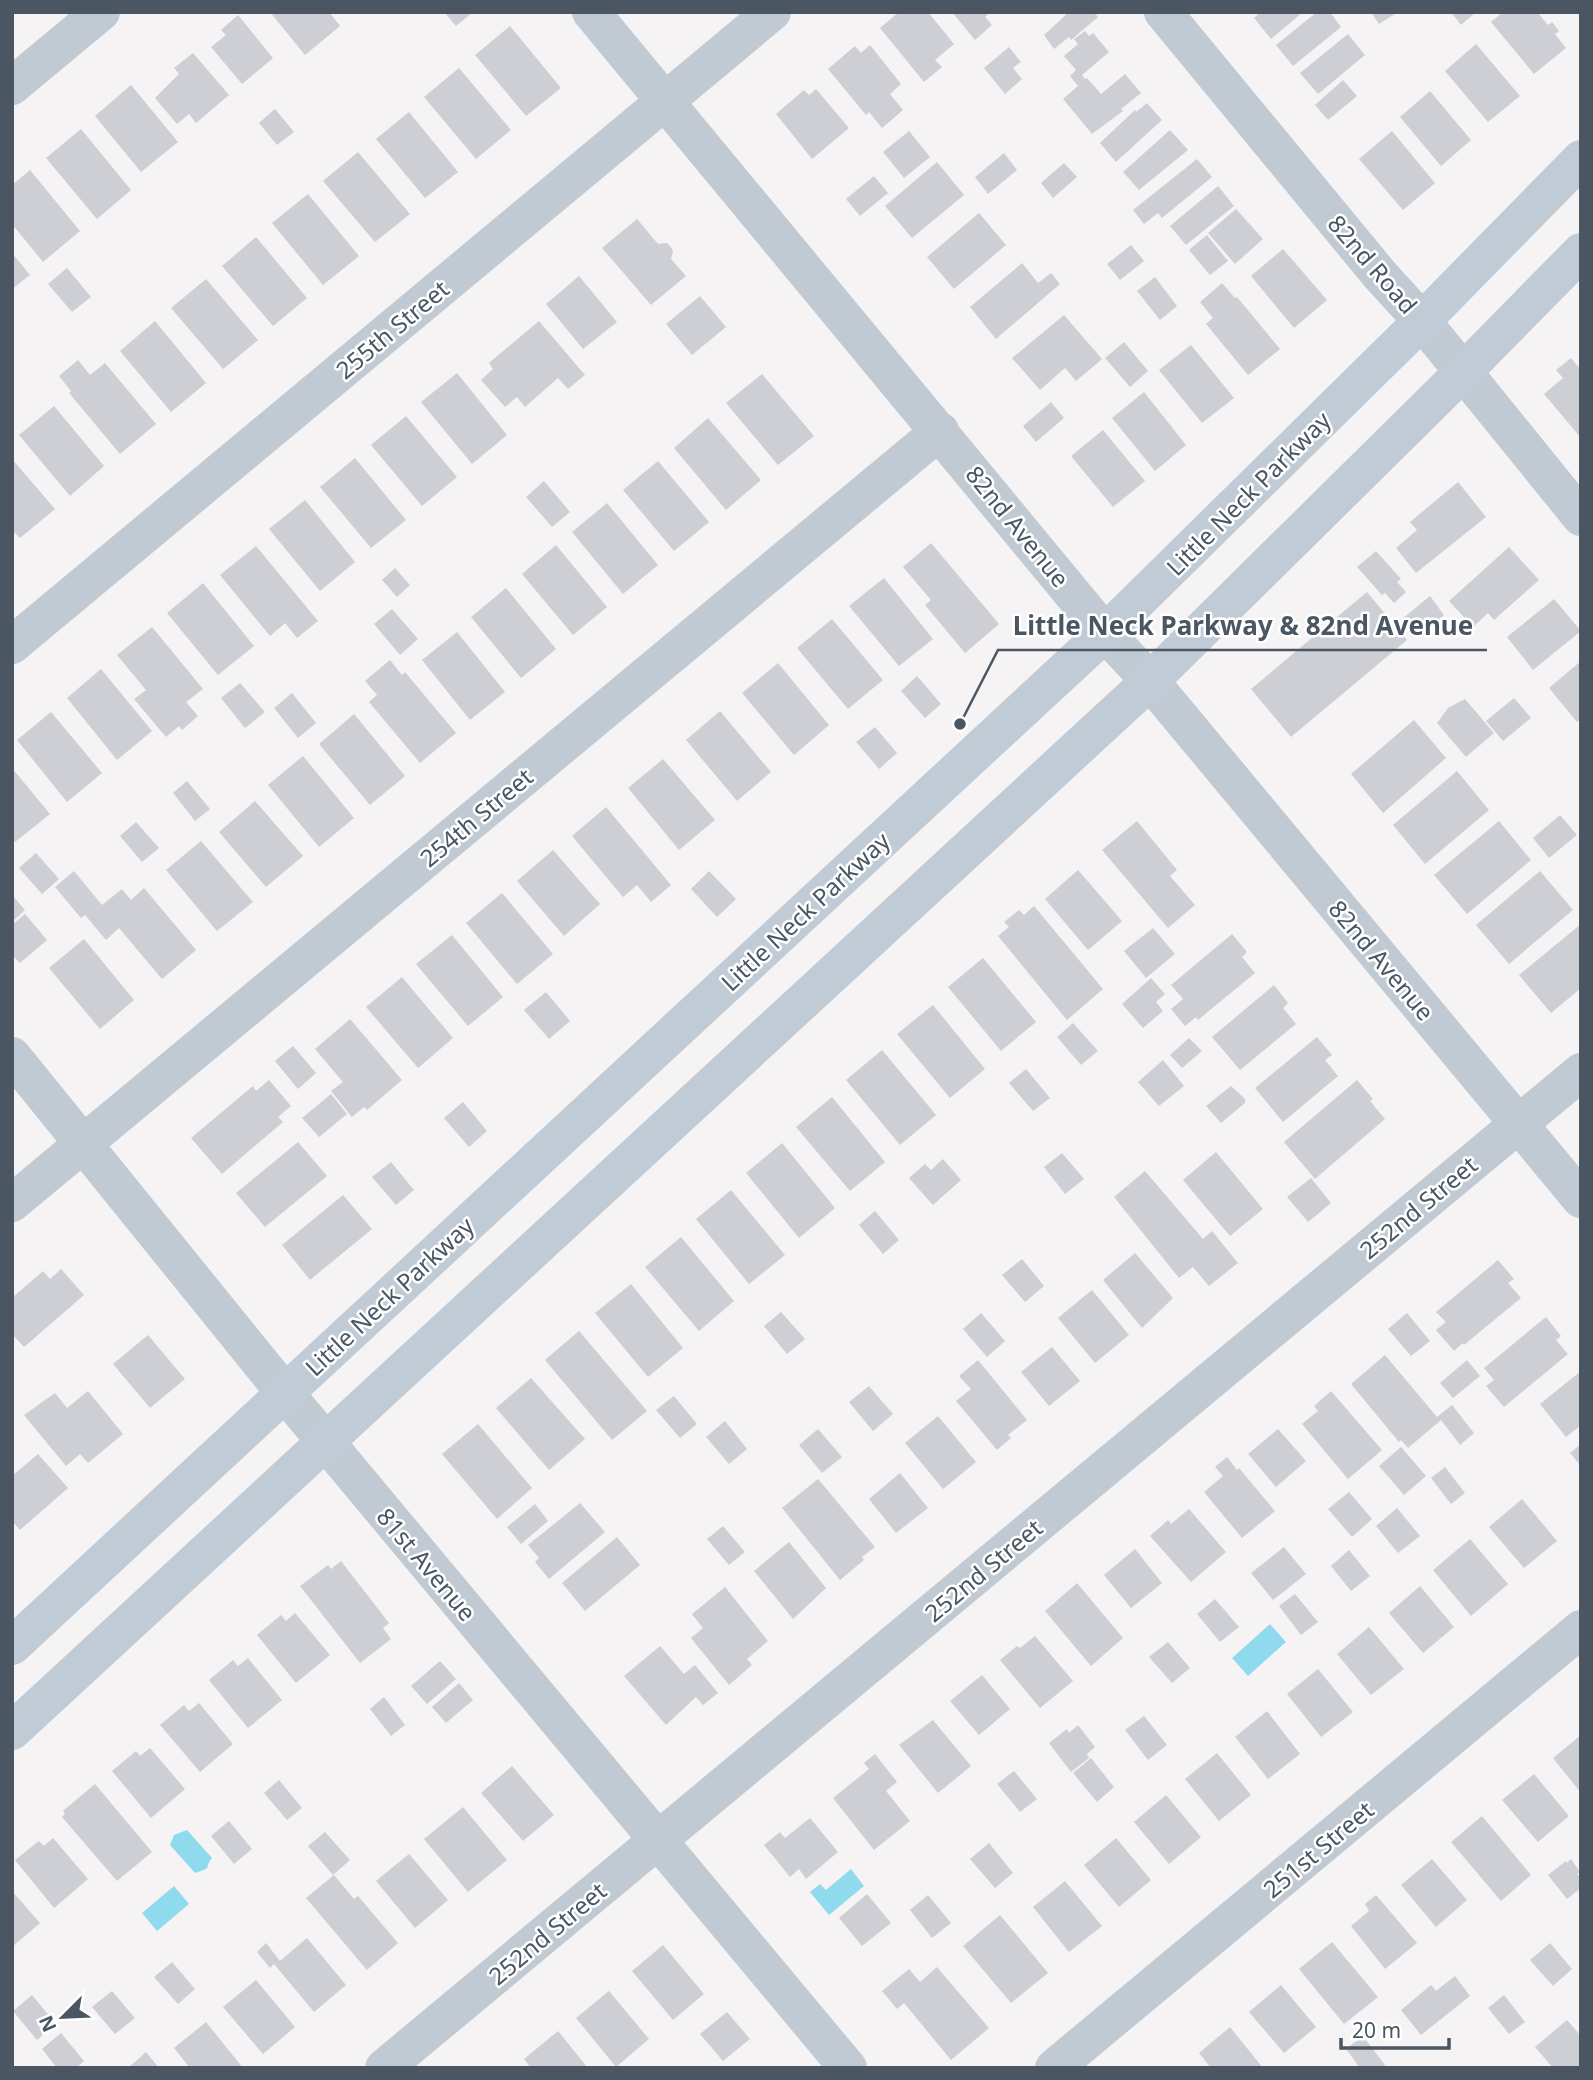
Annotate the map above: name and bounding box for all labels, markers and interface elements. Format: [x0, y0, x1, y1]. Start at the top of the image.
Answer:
street label: 82nd Road [1321, 208, 1425, 320]
street label: 255th Street [329, 272, 456, 386]
street label: Little Neck Parkway [1159, 403, 1338, 582]
street label: 82nd Avenue [959, 458, 1077, 594]
callout: Little Neck Parkway & 82nd Avenue [998, 603, 1487, 650]
text: Little Neck Parkway & 82nd Avenue [1013, 607, 1473, 643]
street label: 254th Street [413, 760, 540, 874]
street label: Little Neck Parkway [713, 824, 897, 998]
street label: 82nd Avenue [1322, 893, 1442, 1027]
street label: 252nd Street [1352, 1148, 1484, 1266]
street label: Little Neck Parkway [297, 1209, 481, 1383]
street label: 81st Avenue [370, 1500, 484, 1628]
street label: 252nd Street [917, 1511, 1049, 1629]
street label: 251st Street [1256, 1793, 1380, 1905]
street label: 252nd Street [481, 1874, 613, 1992]
north arrow [28, 1982, 98, 2052]
scale bar [1341, 2007, 1450, 2050]
text: N [32, 2012, 62, 2036]
text: 20 m [1352, 2016, 1401, 2044]

